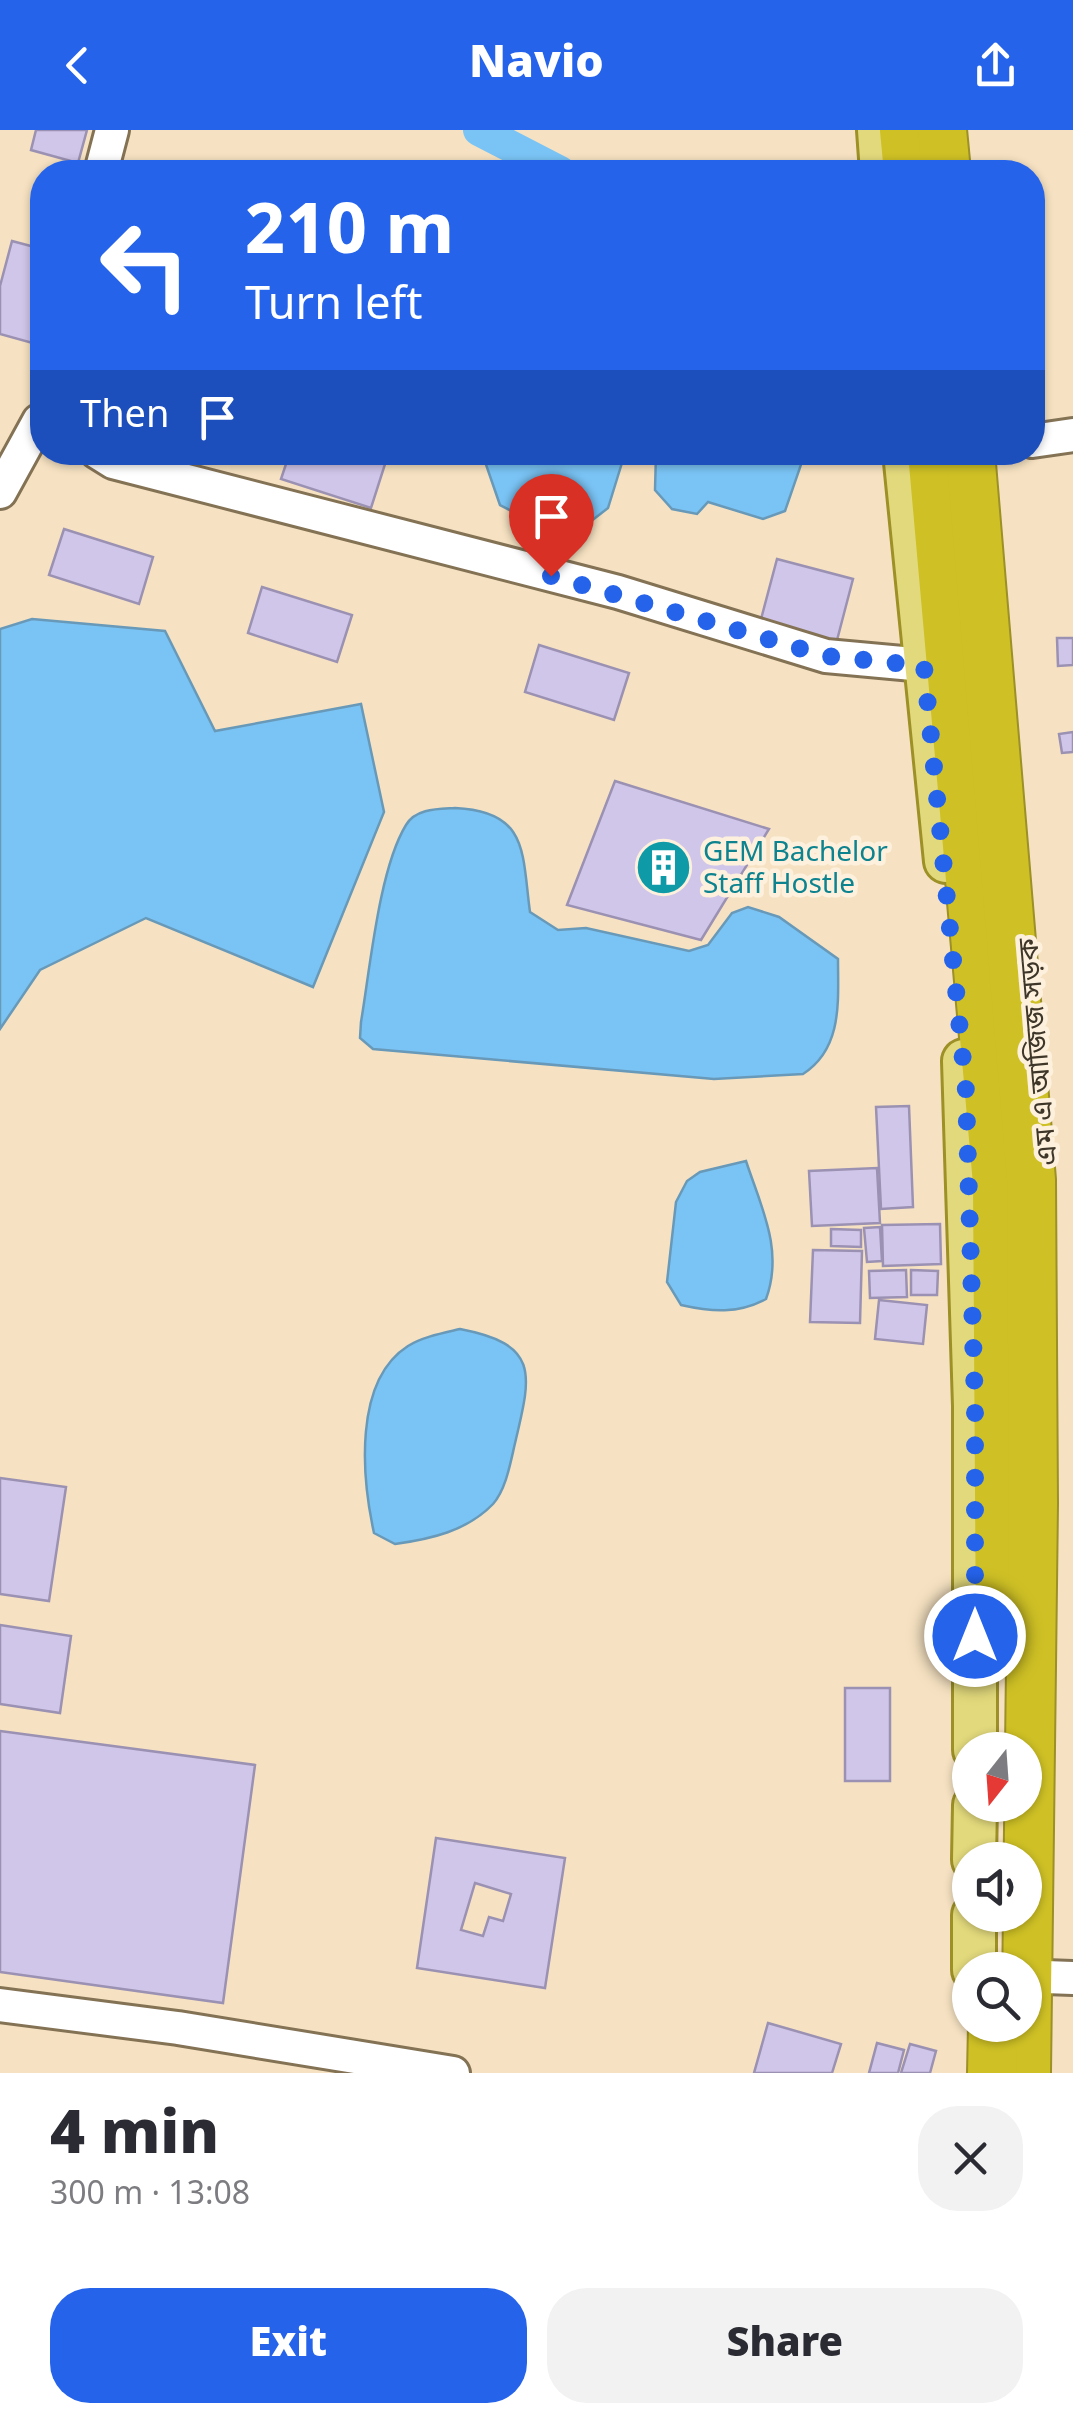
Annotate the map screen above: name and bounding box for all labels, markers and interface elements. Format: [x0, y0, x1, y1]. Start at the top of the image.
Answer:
text: Navio [469, 36, 604, 95]
icon: back [50, 38, 105, 93]
icon: share [968, 38, 1023, 93]
text: 210 m [245, 189, 454, 282]
icon: left [80, 200, 210, 330]
text: Turn left [245, 278, 422, 337]
icon: arrive [190, 390, 245, 445]
text: Then [80, 392, 170, 443]
pin [509, 474, 594, 577]
icon: arrive [524, 489, 579, 544]
place label: GEM Bachelor Staff Hostle [703, 835, 888, 904]
building icon: GEM Bachelor Staff Hostle [634, 837, 694, 897]
street label: এম এ আজিজ সড়ক [1011, 936, 1068, 1167]
position arrow [923, 1584, 1027, 1688]
north arrow [952, 1732, 1042, 1822]
map controls [952, 1732, 1042, 2042]
button: sound [952, 1842, 1042, 1932]
button: search [952, 1952, 1042, 2042]
text: 4 min [50, 2098, 219, 2177]
button: close [918, 2106, 1023, 2211]
text: 300 m · 13:08 [50, 2175, 250, 2217]
button: Exit [50, 2288, 527, 2403]
button: Share [547, 2288, 1023, 2403]

